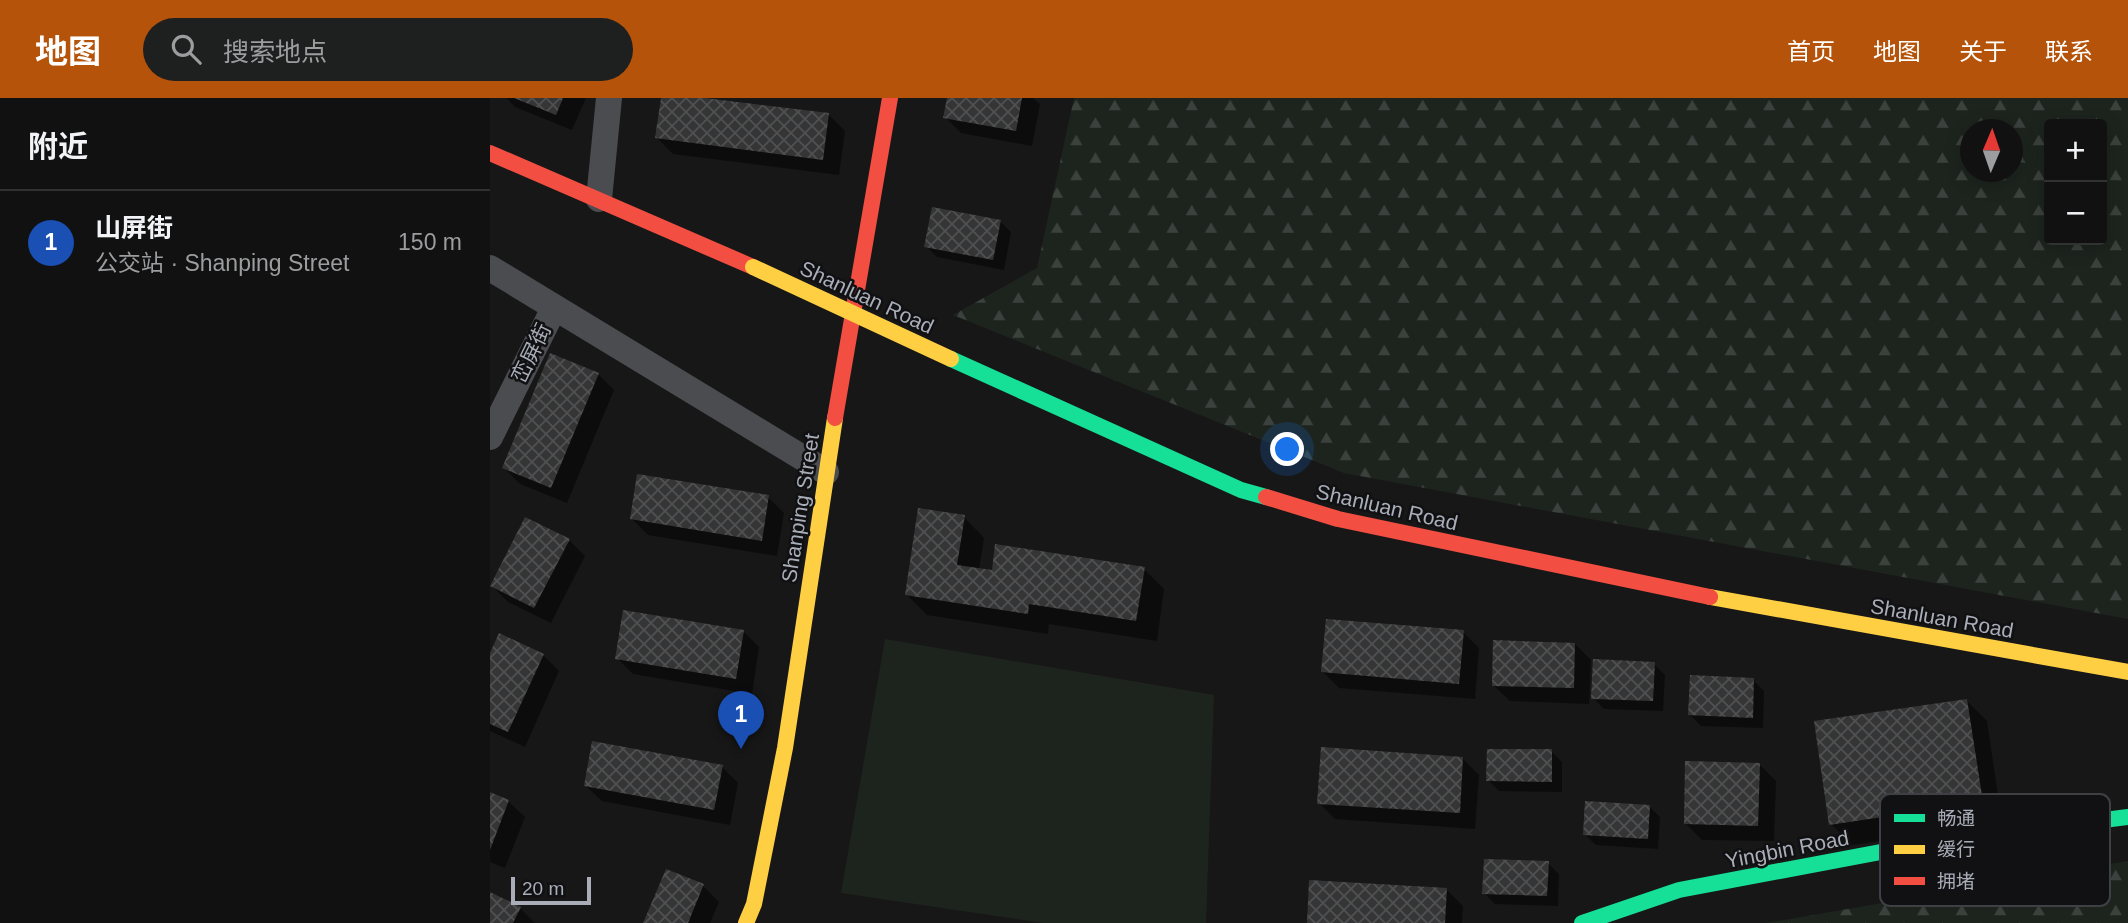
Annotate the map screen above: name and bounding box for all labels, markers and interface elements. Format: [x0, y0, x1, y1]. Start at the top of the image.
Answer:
search box [143, 18, 633, 81]
icon: search [167, 30, 205, 68]
text: 地图 [35, 33, 101, 70]
text: 搜索地点 [223, 37, 327, 67]
text: 首页 [1787, 38, 1835, 65]
text: 地图 [1873, 38, 1921, 65]
text: 关于 [1959, 38, 2007, 65]
text: 联系 [2045, 38, 2093, 65]
north arrow [1960, 119, 2023, 182]
map controls [2044, 119, 2107, 245]
button: + [2044, 119, 2107, 182]
text: 附近 [28, 130, 88, 163]
button: − [2044, 182, 2107, 245]
text: 山屏街 [95, 213, 173, 243]
text: 1 [45, 229, 57, 255]
text: 150 m [398, 229, 462, 255]
text: 公交站 · Shanping Street [95, 250, 349, 276]
street label: Shanluan Road [797, 256, 937, 338]
street label: 峦屏街 [507, 320, 555, 386]
street label: Shanping Street [777, 432, 823, 584]
your location [1270, 432, 1304, 466]
street label: Shanluan Road [1314, 480, 1460, 534]
street label: Shanluan Road [1869, 594, 2015, 642]
pin: 1 [718, 691, 764, 749]
legend [1880, 794, 2110, 906]
text: 畅通 [1937, 808, 1975, 829]
street label: Yingbin Road [1723, 826, 1851, 872]
text: 缓行 [1937, 839, 1975, 860]
text: 拥堵 [1937, 871, 1975, 892]
scale bar [511, 874, 592, 906]
text: 20 m [522, 878, 564, 899]

